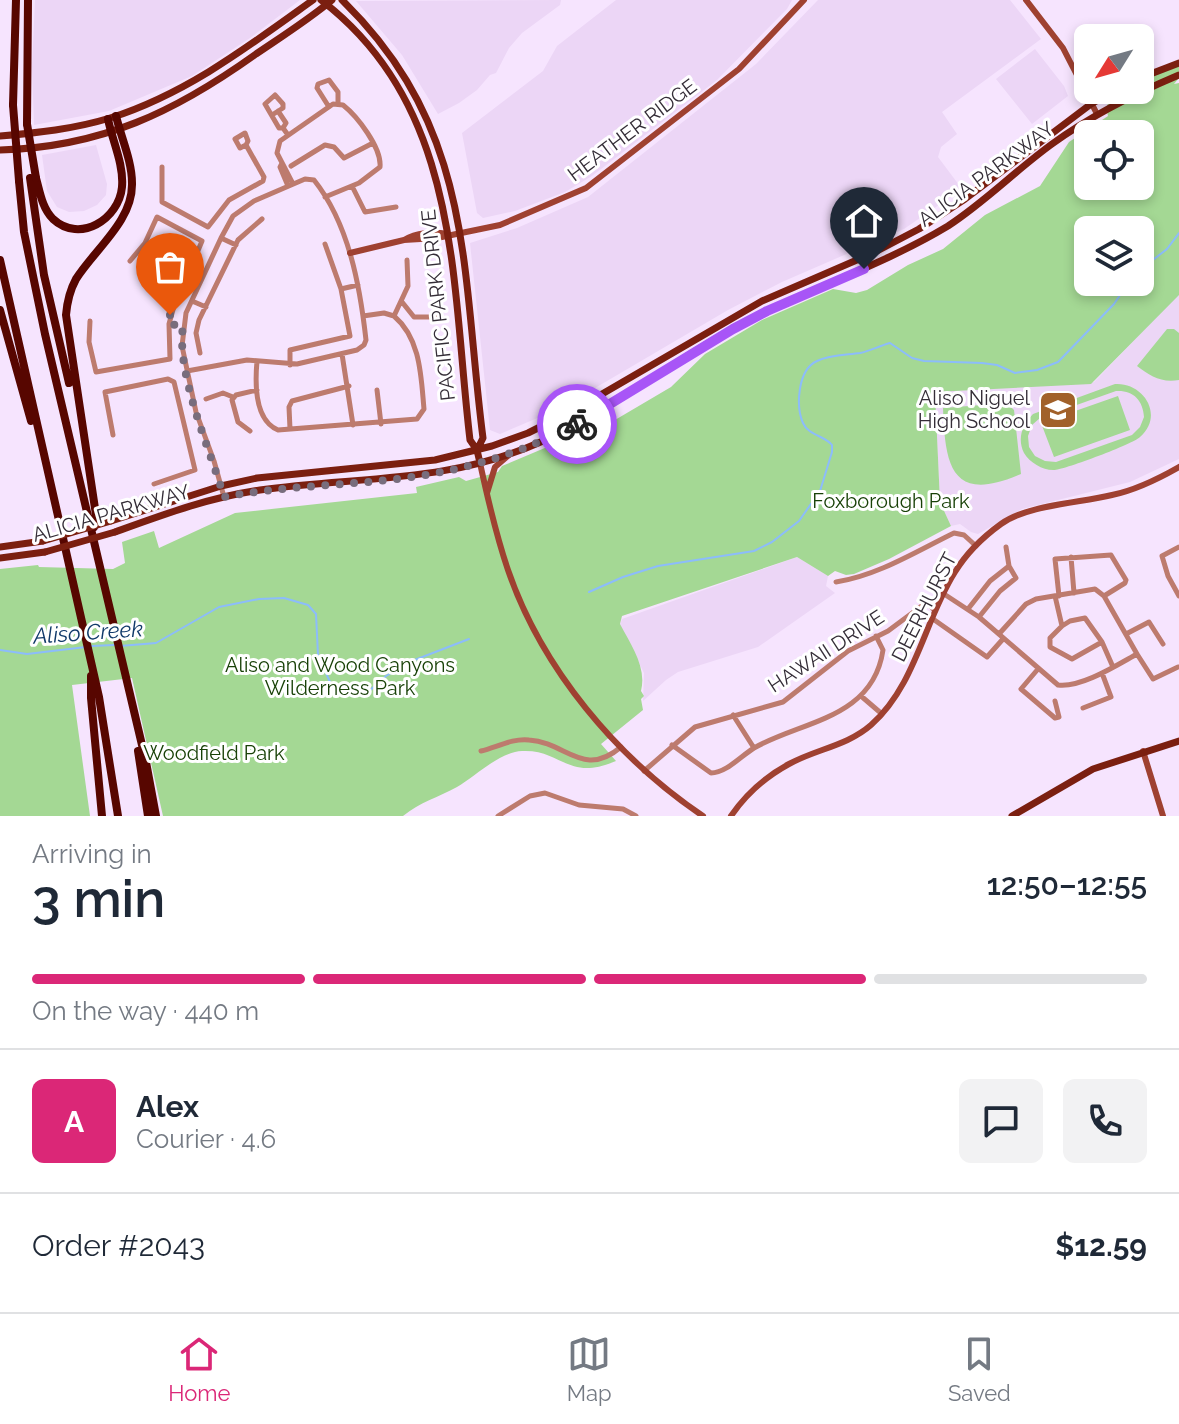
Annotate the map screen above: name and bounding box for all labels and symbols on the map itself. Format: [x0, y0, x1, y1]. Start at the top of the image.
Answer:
north arrow [1074, 24, 1154, 104]
street label: HEATHER RIDGE [563, 74, 701, 186]
street label: ALICIA PARKWAY [913, 117, 1059, 231]
pin [830, 187, 898, 269]
street label: PACIFIC PARK DRIVE [416, 208, 460, 402]
pin [136, 233, 204, 315]
courier [537, 384, 617, 464]
place label: Aliso Niguel High School [918, 386, 1031, 433]
school or university icon: Aliso Niguel High School [1037, 389, 1079, 431]
street label: ALICIA PARKWAY [30, 479, 192, 547]
park label: Foxborough Park [812, 489, 970, 513]
street label: DEERHURST [886, 549, 962, 665]
street label: HAWAII DRIVE [764, 605, 888, 697]
water label: Aliso Creek [31, 615, 144, 649]
park label: Aliso and Wood Canyons Wilderness Park [225, 653, 455, 700]
park label: Woodfield Park [143, 741, 285, 765]

